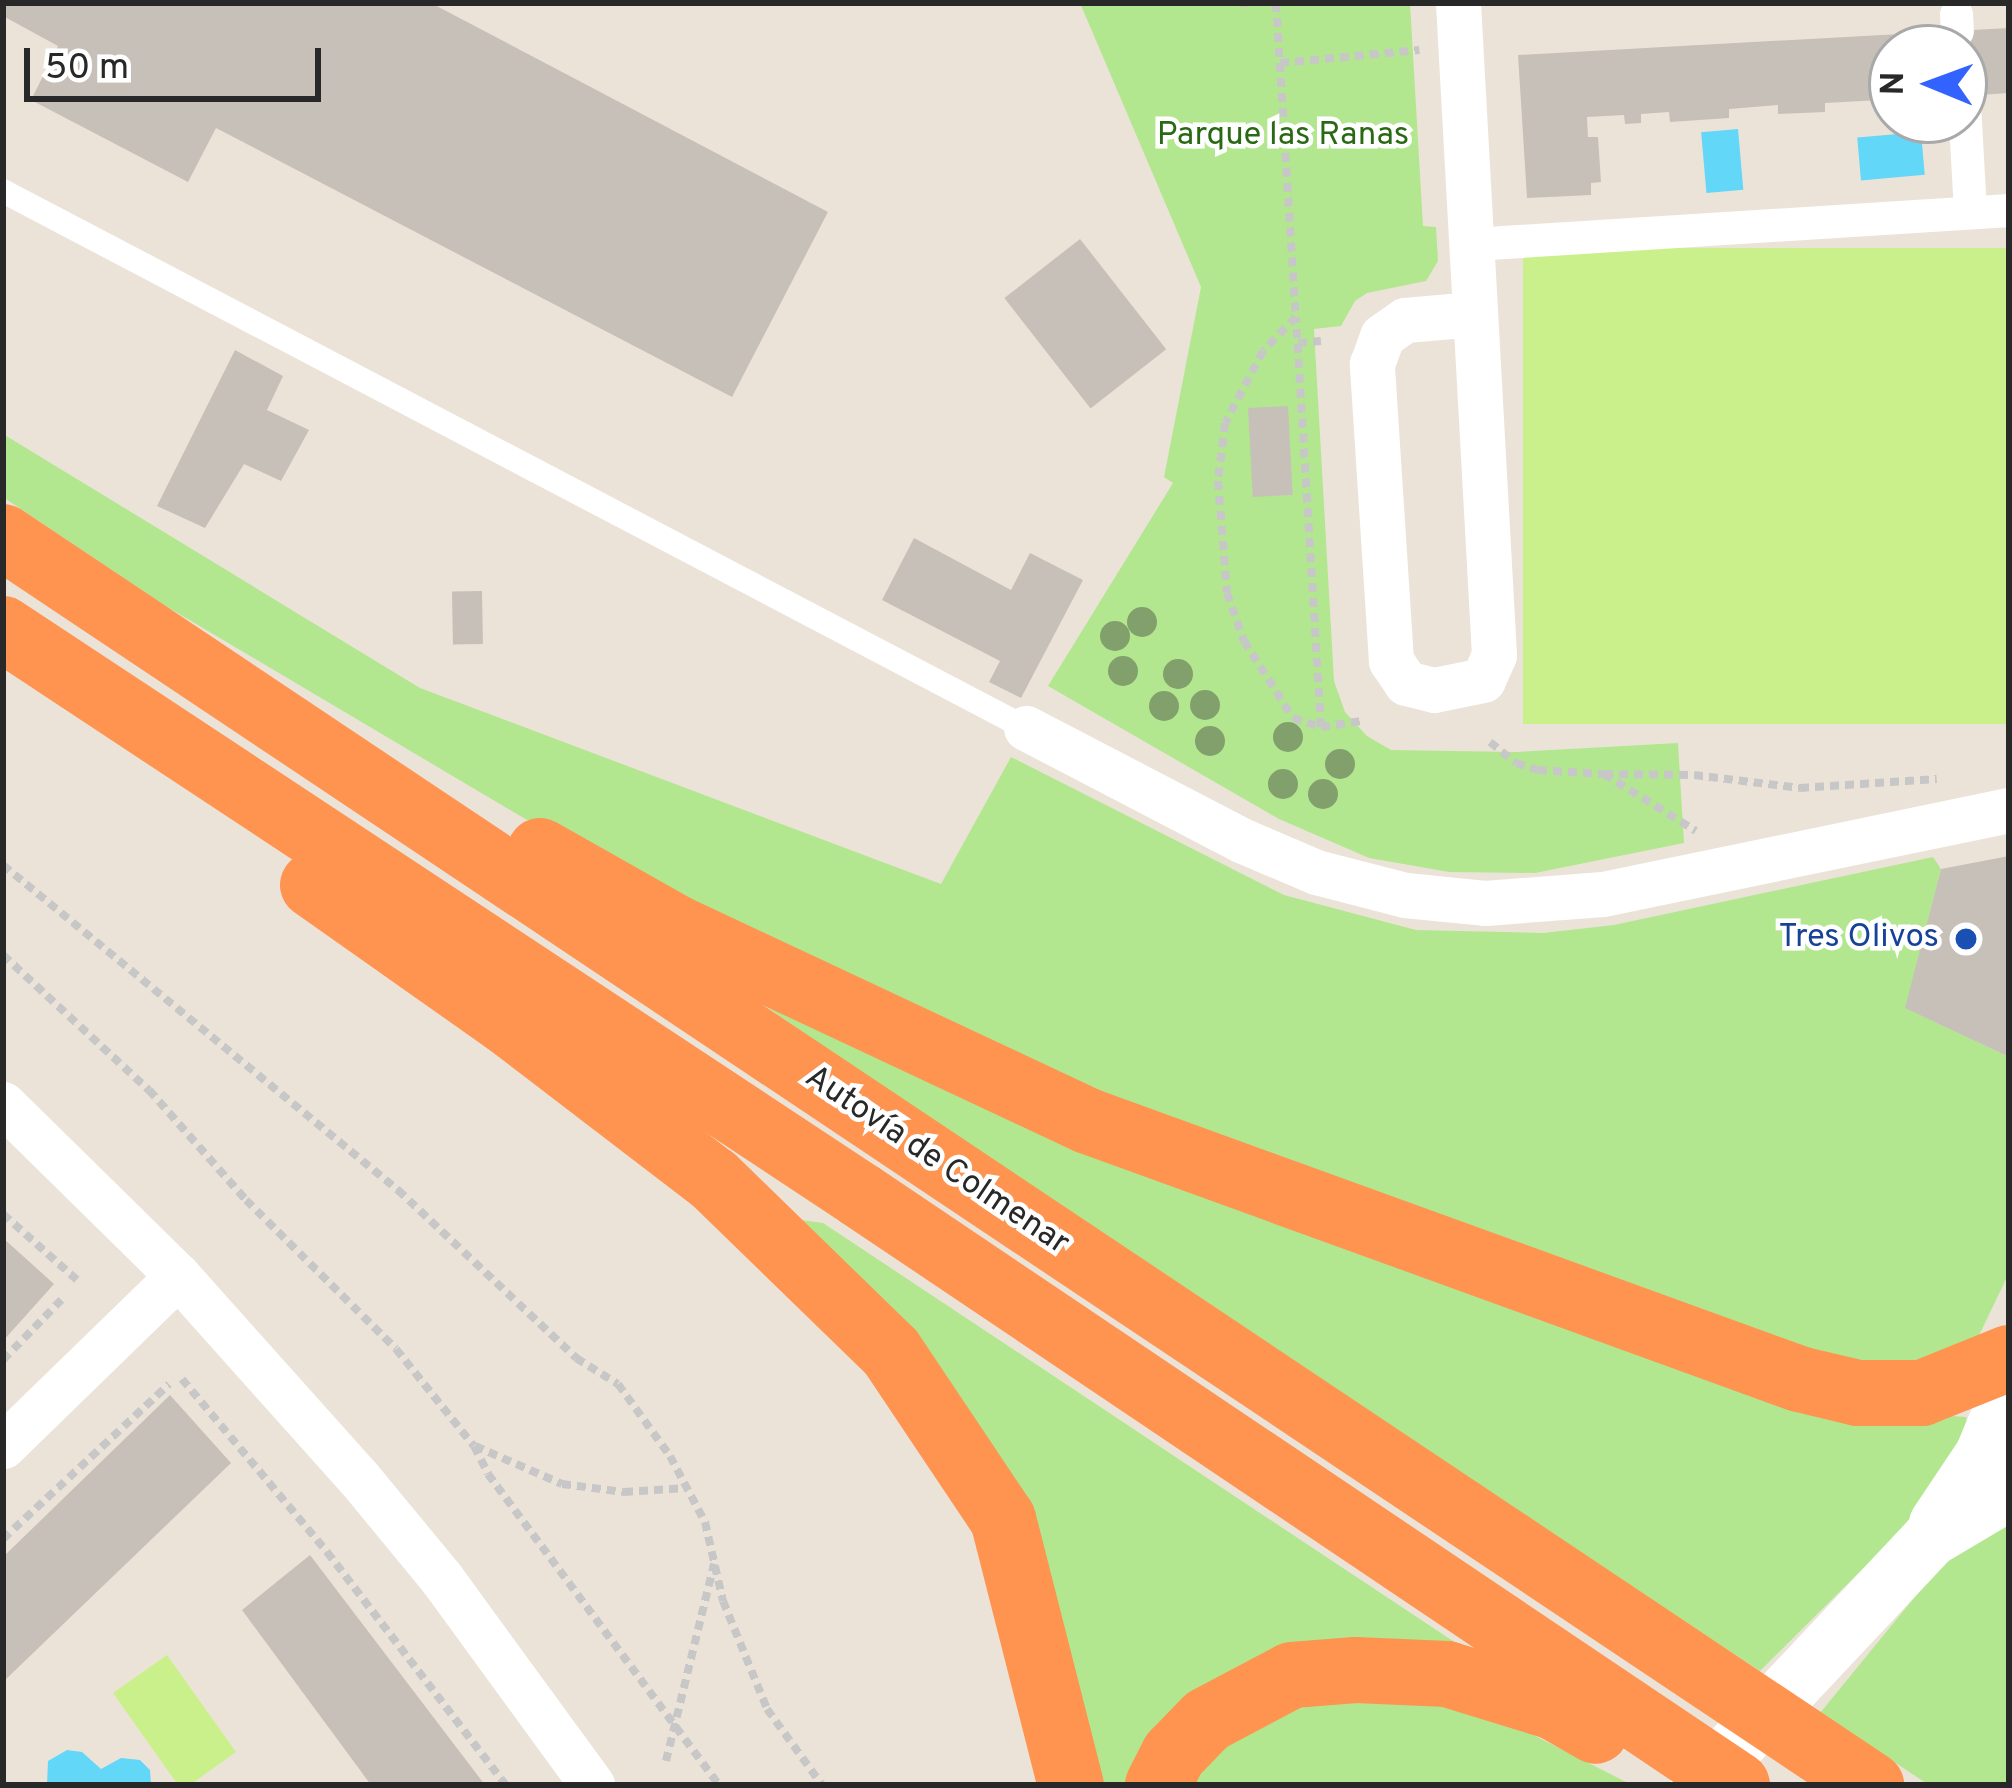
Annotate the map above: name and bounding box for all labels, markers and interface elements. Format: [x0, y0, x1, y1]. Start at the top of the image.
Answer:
scale bar [30, 24, 327, 98]
north arrow [1868, 24, 1988, 144]
text: 50 m [45, 46, 129, 92]
text: N [1874, 71, 1916, 96]
park label: Parque las Ranas [1157, 117, 1409, 157]
place label: Tres Olivos [1779, 919, 1939, 959]
marker: Tres Olivos [1950, 923, 1982, 955]
street label: Autovía de Colmenar [796, 1059, 1076, 1265]

